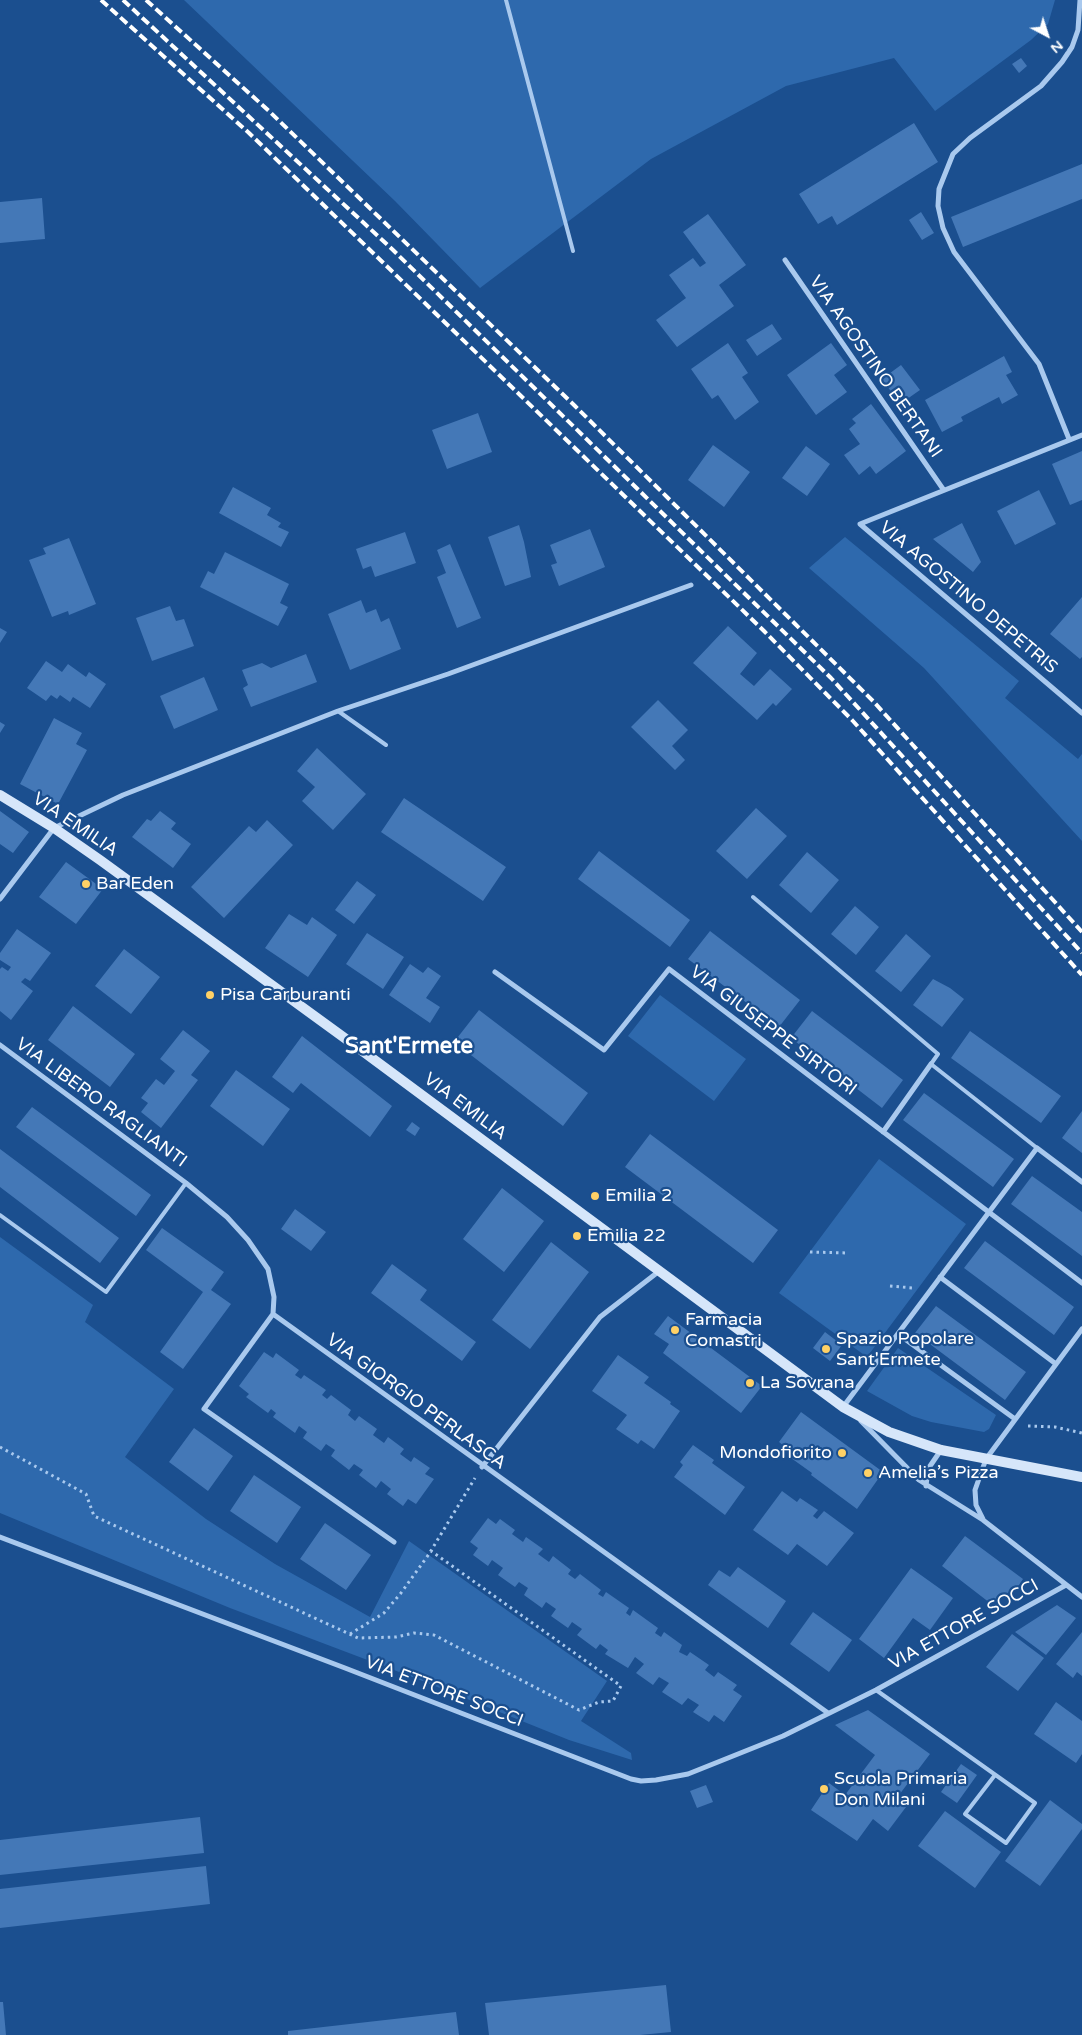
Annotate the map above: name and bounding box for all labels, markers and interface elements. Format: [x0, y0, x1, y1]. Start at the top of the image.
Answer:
north arrow [1022, 10, 1072, 60]
text: N [1047, 37, 1067, 57]
street label: VIA AGOSTINO BERTANI [804, 272, 946, 462]
street label: VIA AGOSTINO DEPETRIS [874, 517, 1062, 679]
street label: VIA EMILIA [28, 788, 122, 862]
place label: Bar Eden [96, 873, 174, 895]
marker: Bar Eden [80, 878, 92, 890]
street label: VIA GIUSEPPE SIRTORI [685, 961, 861, 1101]
place label: Pisa Carburanti [220, 984, 351, 1006]
marker: Pisa Carburanti [204, 989, 216, 1001]
street label: VIA LIBERO RAGLIANTI [11, 1034, 191, 1172]
district label: Sant'Ermete [345, 1034, 473, 1060]
street label: VIA EMILIA [419, 1069, 511, 1145]
place label: Emilia 2 [605, 1185, 672, 1207]
marker: Emilia 2 [589, 1190, 601, 1202]
place label: Emilia 22 [587, 1225, 666, 1247]
marker: Emilia 22 [571, 1230, 583, 1242]
place label: Farmacia Comastri [685, 1309, 762, 1352]
marker: Farmacia Comastri [669, 1324, 681, 1336]
place label: Spazio Popolare Sant'Ermete [836, 1328, 974, 1370]
street label: VIA GIORGIO PERLASCA [322, 1330, 510, 1474]
marker: Spazio Popolare Sant'Ermete [820, 1343, 832, 1355]
place label: La Sovrana [760, 1372, 855, 1394]
marker: La Sovrana [744, 1377, 756, 1389]
place label: Mondofiorito [719, 1442, 832, 1464]
marker: Mondofiorito [836, 1447, 848, 1459]
place label: Amelia’s Pizza [878, 1462, 999, 1484]
marker: Amelia’s Pizza [862, 1467, 874, 1479]
street label: VIA ETTORE SOCCI [885, 1575, 1043, 1675]
street label: VIA ETTORE SOCCI [362, 1652, 526, 1732]
place label: Scuola Primaria Don Milani [834, 1768, 967, 1810]
marker: Scuola Primaria Don Milani [818, 1783, 830, 1795]

